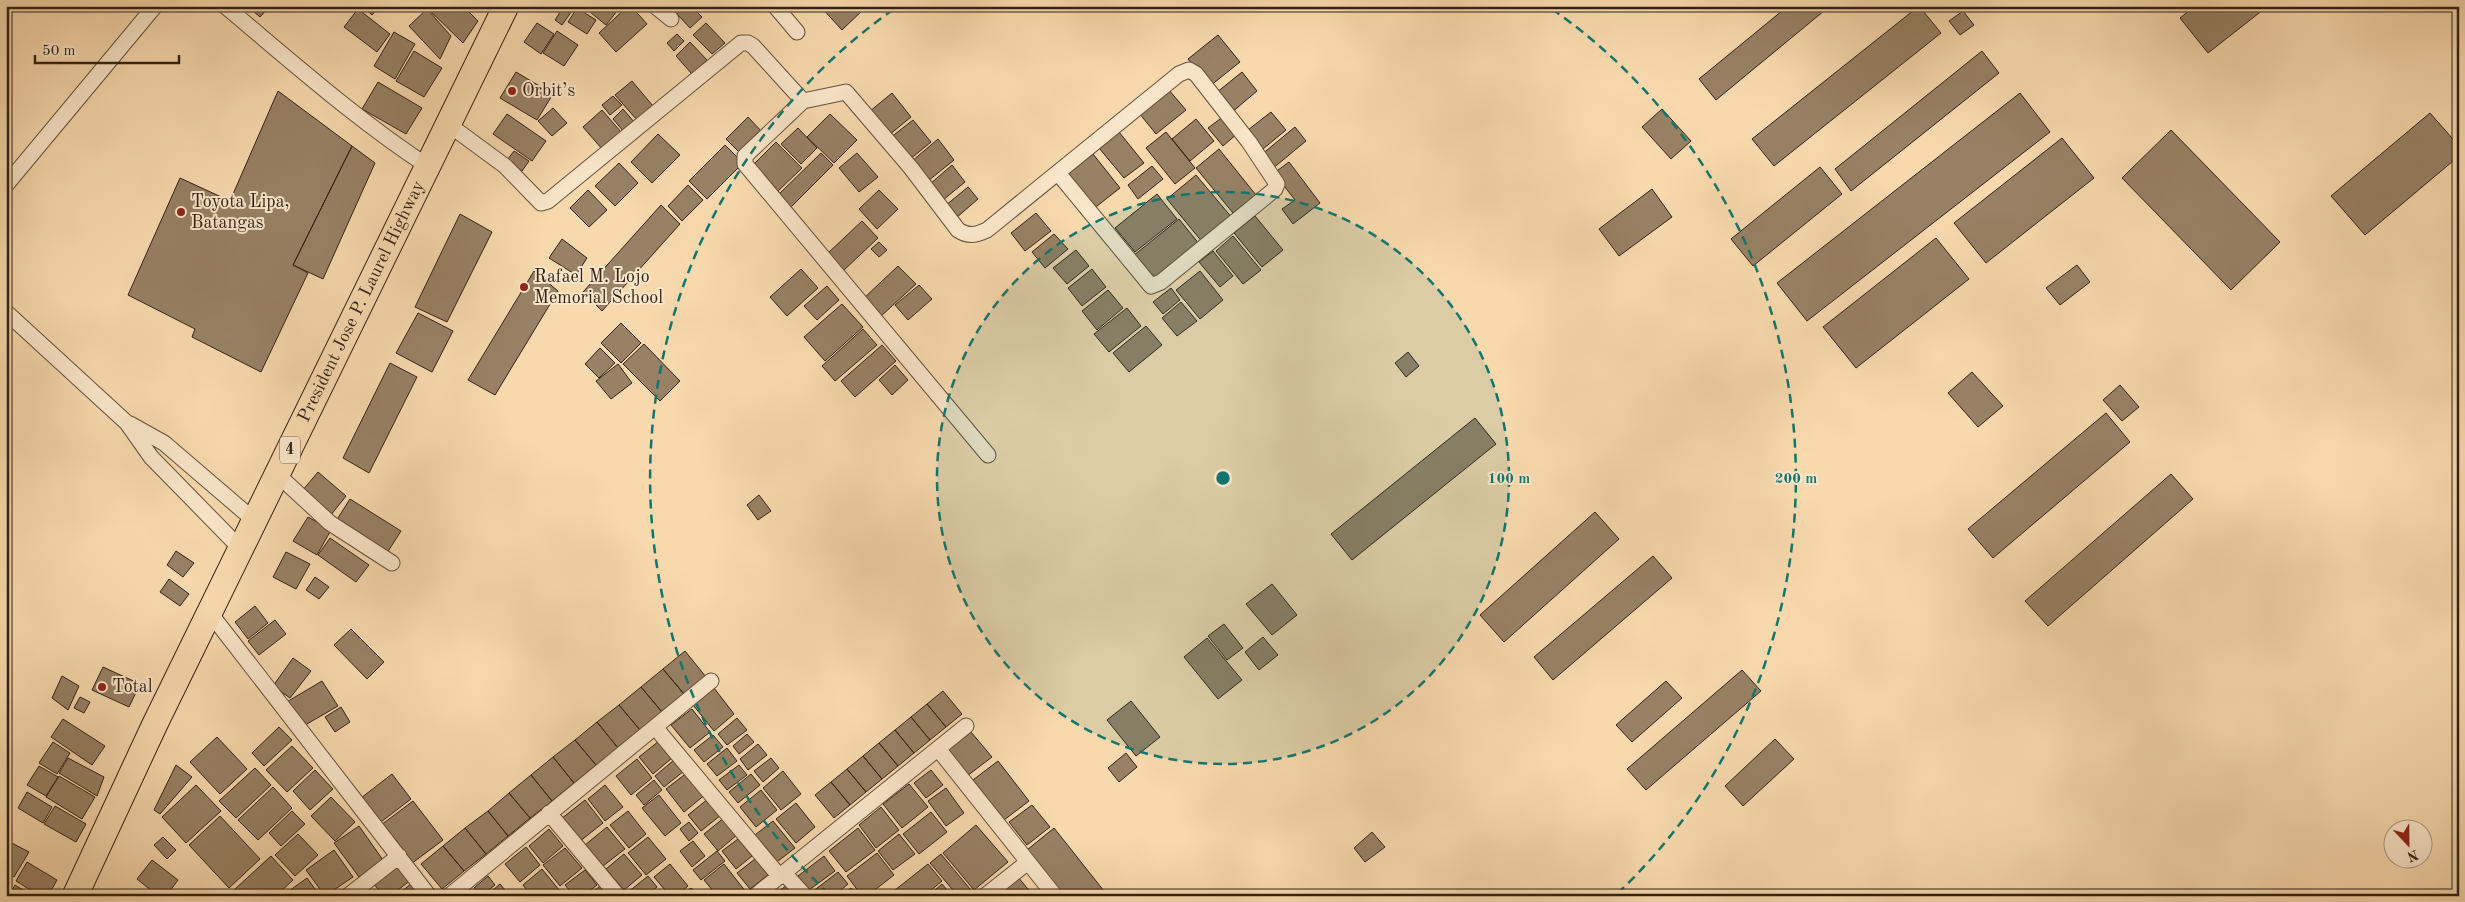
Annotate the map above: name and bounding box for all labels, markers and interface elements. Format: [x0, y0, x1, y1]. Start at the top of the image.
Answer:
scale bar [35, 32, 179, 64]
text: 50 m [42, 44, 76, 59]
place label: Orbit’s [522, 82, 575, 100]
marker: Orbit’s [506, 85, 518, 97]
street label: President Jose P. Laurel Highway [295, 178, 428, 425]
place label: Toyota Lipa, Batangas [191, 193, 290, 232]
marker: Toyota Lipa, Batangas [175, 206, 187, 218]
place label: Rafael M. Lojo Memorial School [534, 268, 663, 307]
marker: Rafael M. Lojo Memorial School [518, 281, 530, 293]
road number: 4 [280, 436, 300, 464]
centre of rings [1214, 469, 1232, 487]
text: 100 m [1488, 472, 1530, 487]
text: 200 m [1775, 472, 1817, 487]
place label: Total [112, 678, 153, 696]
marker: Total [96, 681, 108, 693]
north arrow [2382, 820, 2432, 870]
text: N [2405, 847, 2420, 864]

